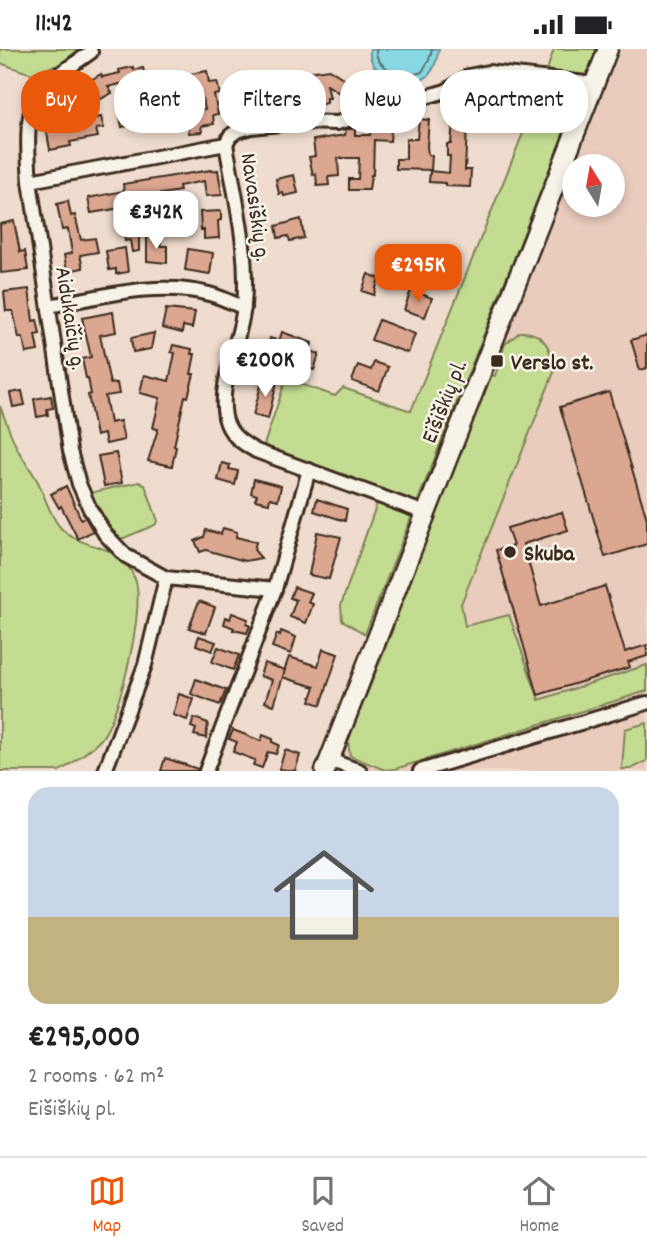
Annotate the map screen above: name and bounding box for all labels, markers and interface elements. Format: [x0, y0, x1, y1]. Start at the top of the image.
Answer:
text: 11:42 [35, 6, 73, 43]
chip: Buy [21, 70, 100, 133]
chip: Rent [114, 70, 205, 133]
chip: Filters [219, 70, 326, 133]
chip: New [340, 70, 426, 133]
chip: Apartment [440, 70, 588, 133]
street label: Navasiškių g. [230, 151, 277, 264]
north arrow [562, 154, 625, 217]
map controls [562, 154, 625, 217]
pin: €342K [107, 191, 205, 251]
text: €342K [129, 197, 183, 230]
pin: €295K [369, 245, 467, 304]
text: €295K [391, 250, 445, 283]
street label: Aidukaičių g. [44, 264, 93, 373]
pin: €200K [216, 339, 314, 399]
text: €200K [236, 345, 294, 378]
place label: Verslo st. [511, 348, 594, 381]
marker: Verslo st. [489, 353, 505, 369]
street label: Eišiškių pl. [415, 356, 478, 449]
place label: Skuba [524, 539, 575, 572]
marker: Skuba [502, 544, 518, 560]
icon: home [261, 832, 387, 958]
text: €295,000 [28, 1018, 140, 1061]
text: 2 rooms · 62 m² [28, 1061, 164, 1094]
text: Eišiškių pl. [28, 1094, 115, 1127]
tab: Map [88, 1172, 126, 1241]
tab: Saved [301, 1172, 344, 1241]
tab: Home [520, 1172, 559, 1241]

